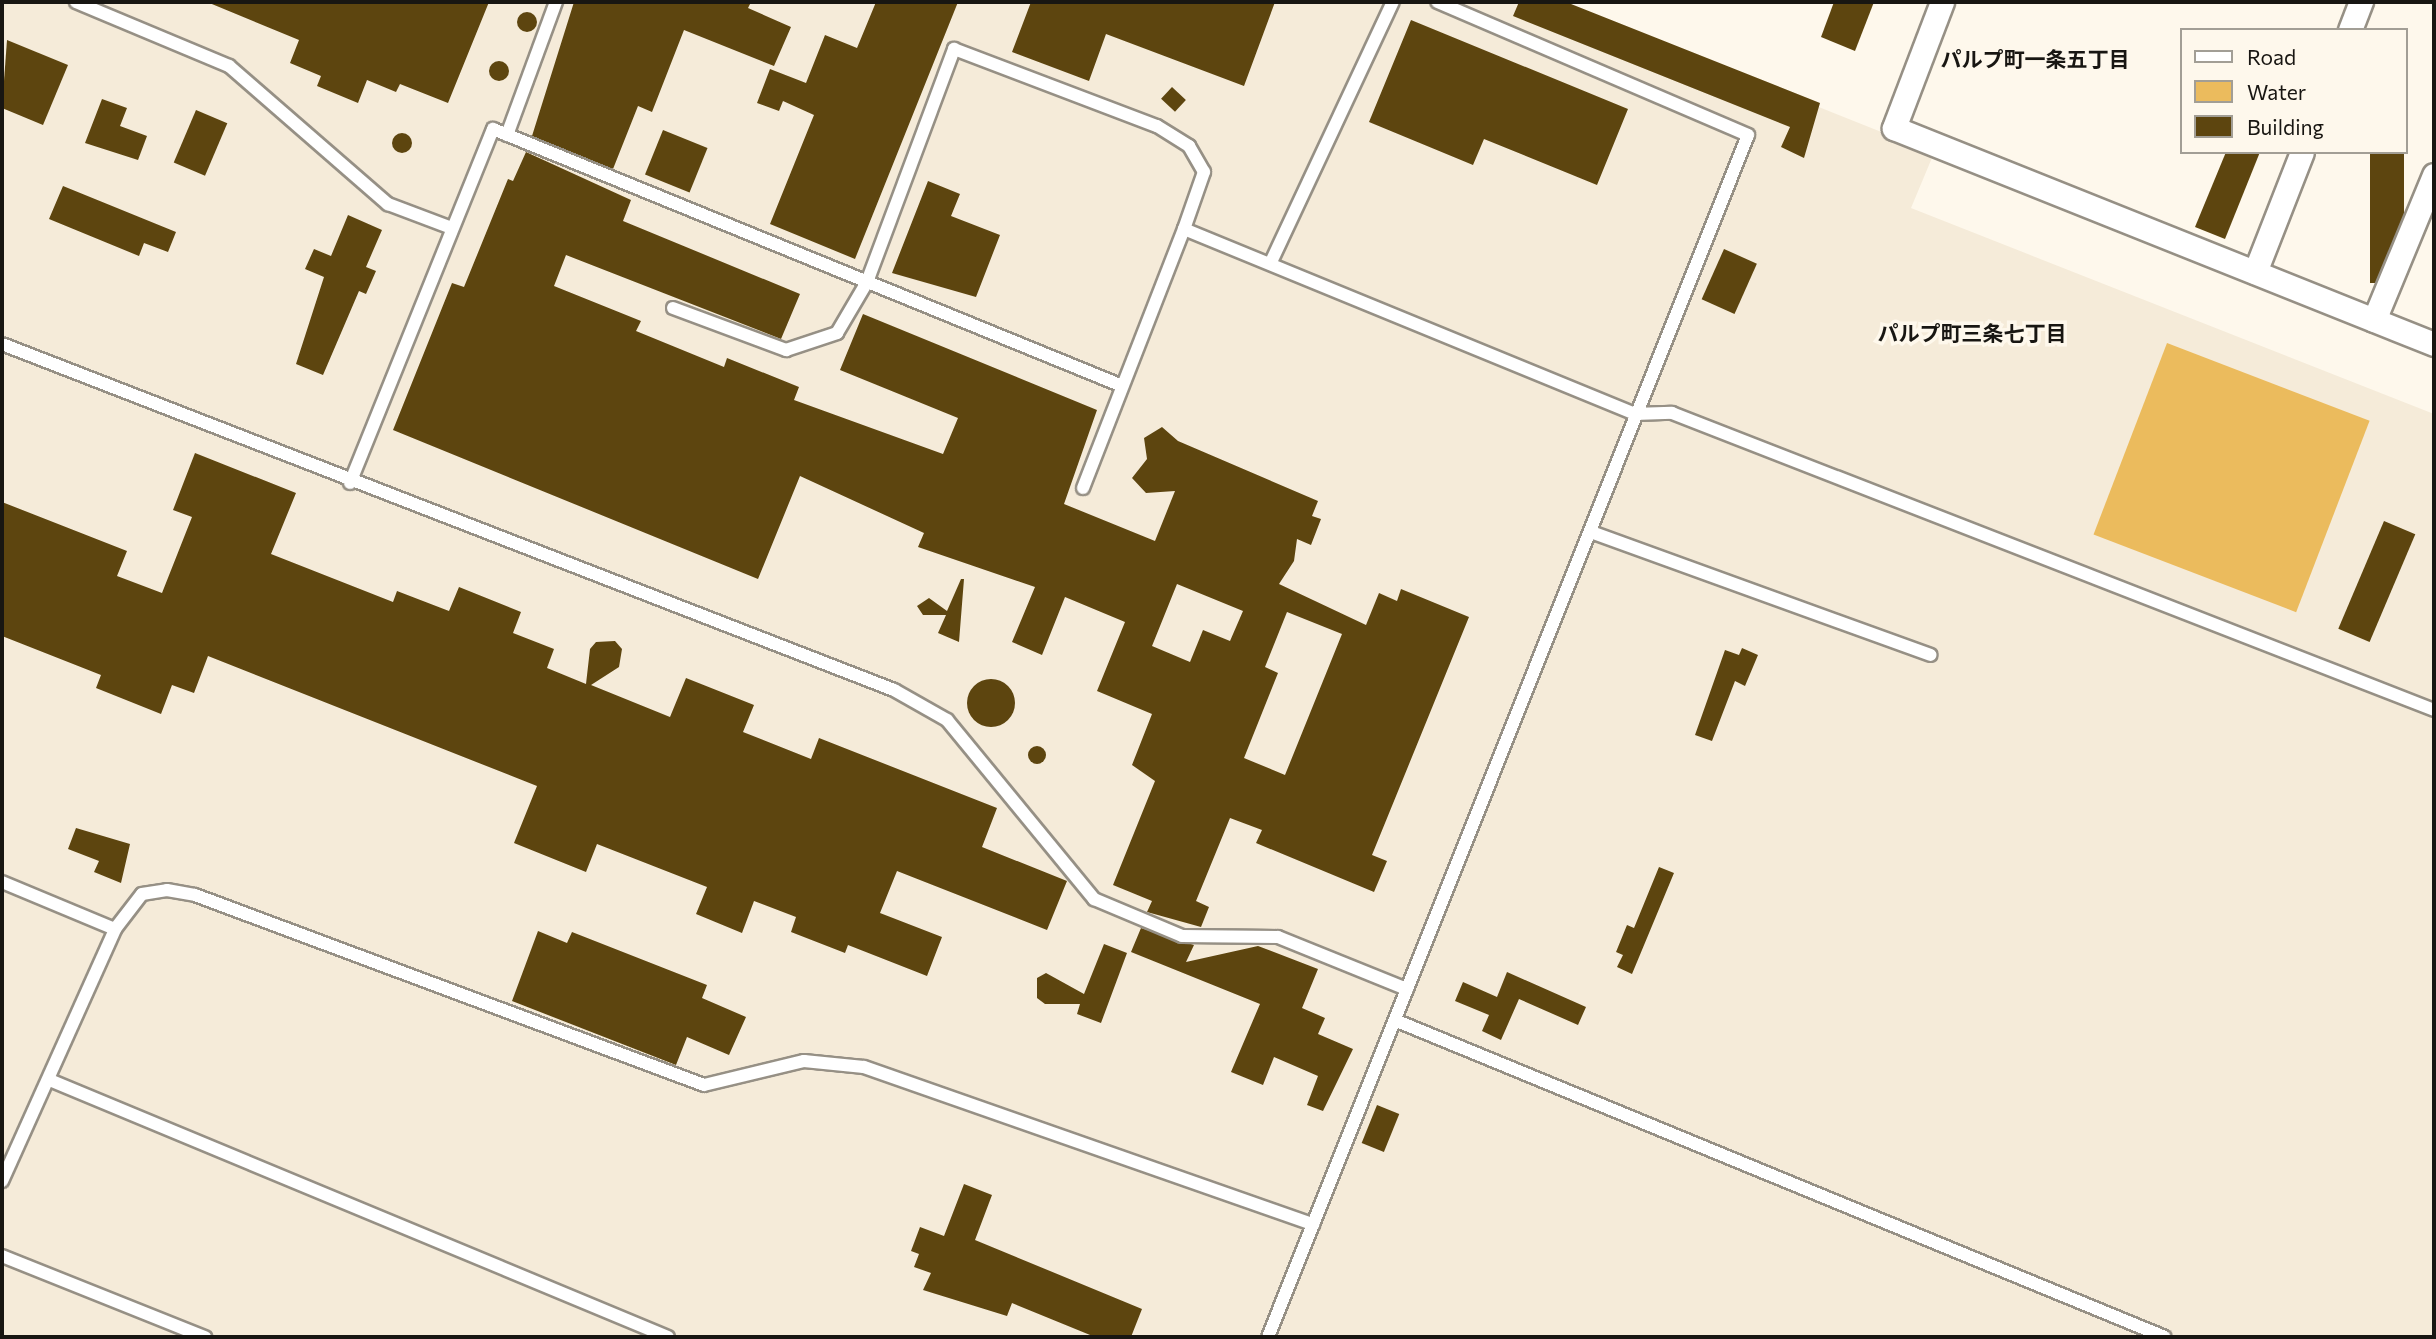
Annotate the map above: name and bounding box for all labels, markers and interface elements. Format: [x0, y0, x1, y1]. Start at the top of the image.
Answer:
legend [2180, 28, 2408, 154]
text: Road [2247, 44, 2296, 69]
district label: パルプ町一条五丁目 [1941, 46, 2129, 72]
text: Water [2247, 79, 2306, 104]
text: Building [2247, 114, 2324, 139]
district label: パルプ町三条七丁目 [1878, 320, 2066, 346]

